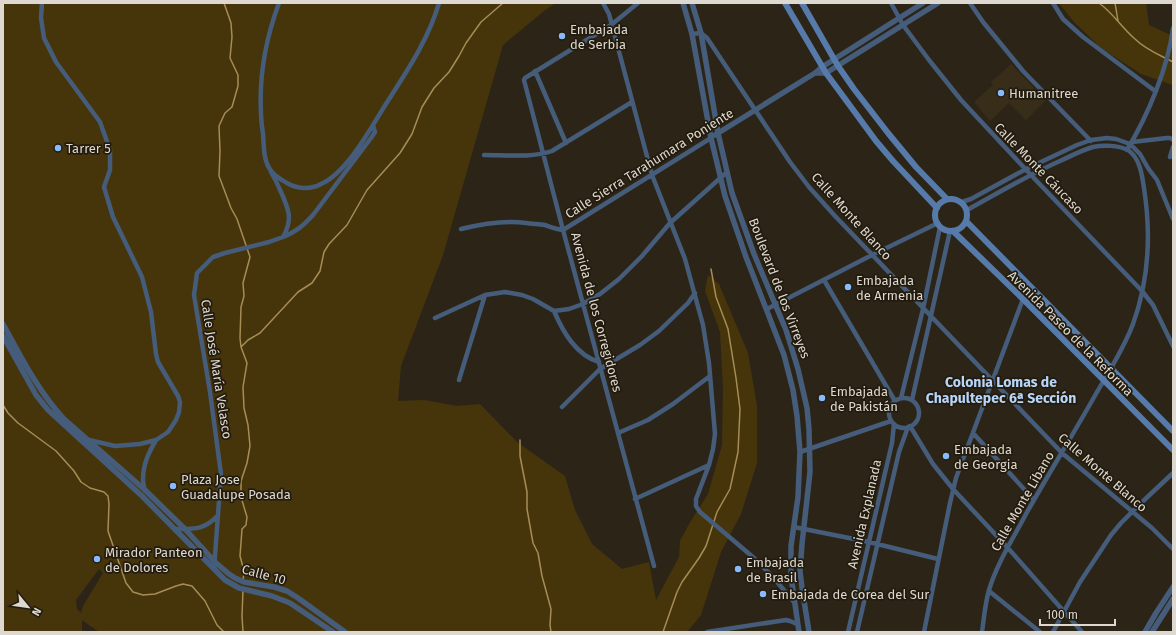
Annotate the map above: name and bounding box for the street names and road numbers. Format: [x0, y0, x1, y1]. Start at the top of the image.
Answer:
street label: Calle Sierra Tarahumara Poniente [562, 105, 736, 222]
street label: Calle Monte Cáucaso [991, 120, 1086, 217]
street label: Calle Monte Blanco [808, 170, 895, 263]
street label: Boulevard de los Virreyes [746, 216, 813, 361]
street label: Avenida de los Corregidores [568, 231, 625, 394]
street label: Avenida Paseo de la Reforma [1005, 268, 1136, 399]
street label: Calle José María Velasco [198, 298, 235, 440]
street label: Calle Monte Blanco [1055, 430, 1150, 515]
street label: Calle Monte Líbano [988, 449, 1057, 554]
street label: Avenida Explanada [845, 458, 884, 570]
street label: Calle 10 [240, 561, 288, 588]

